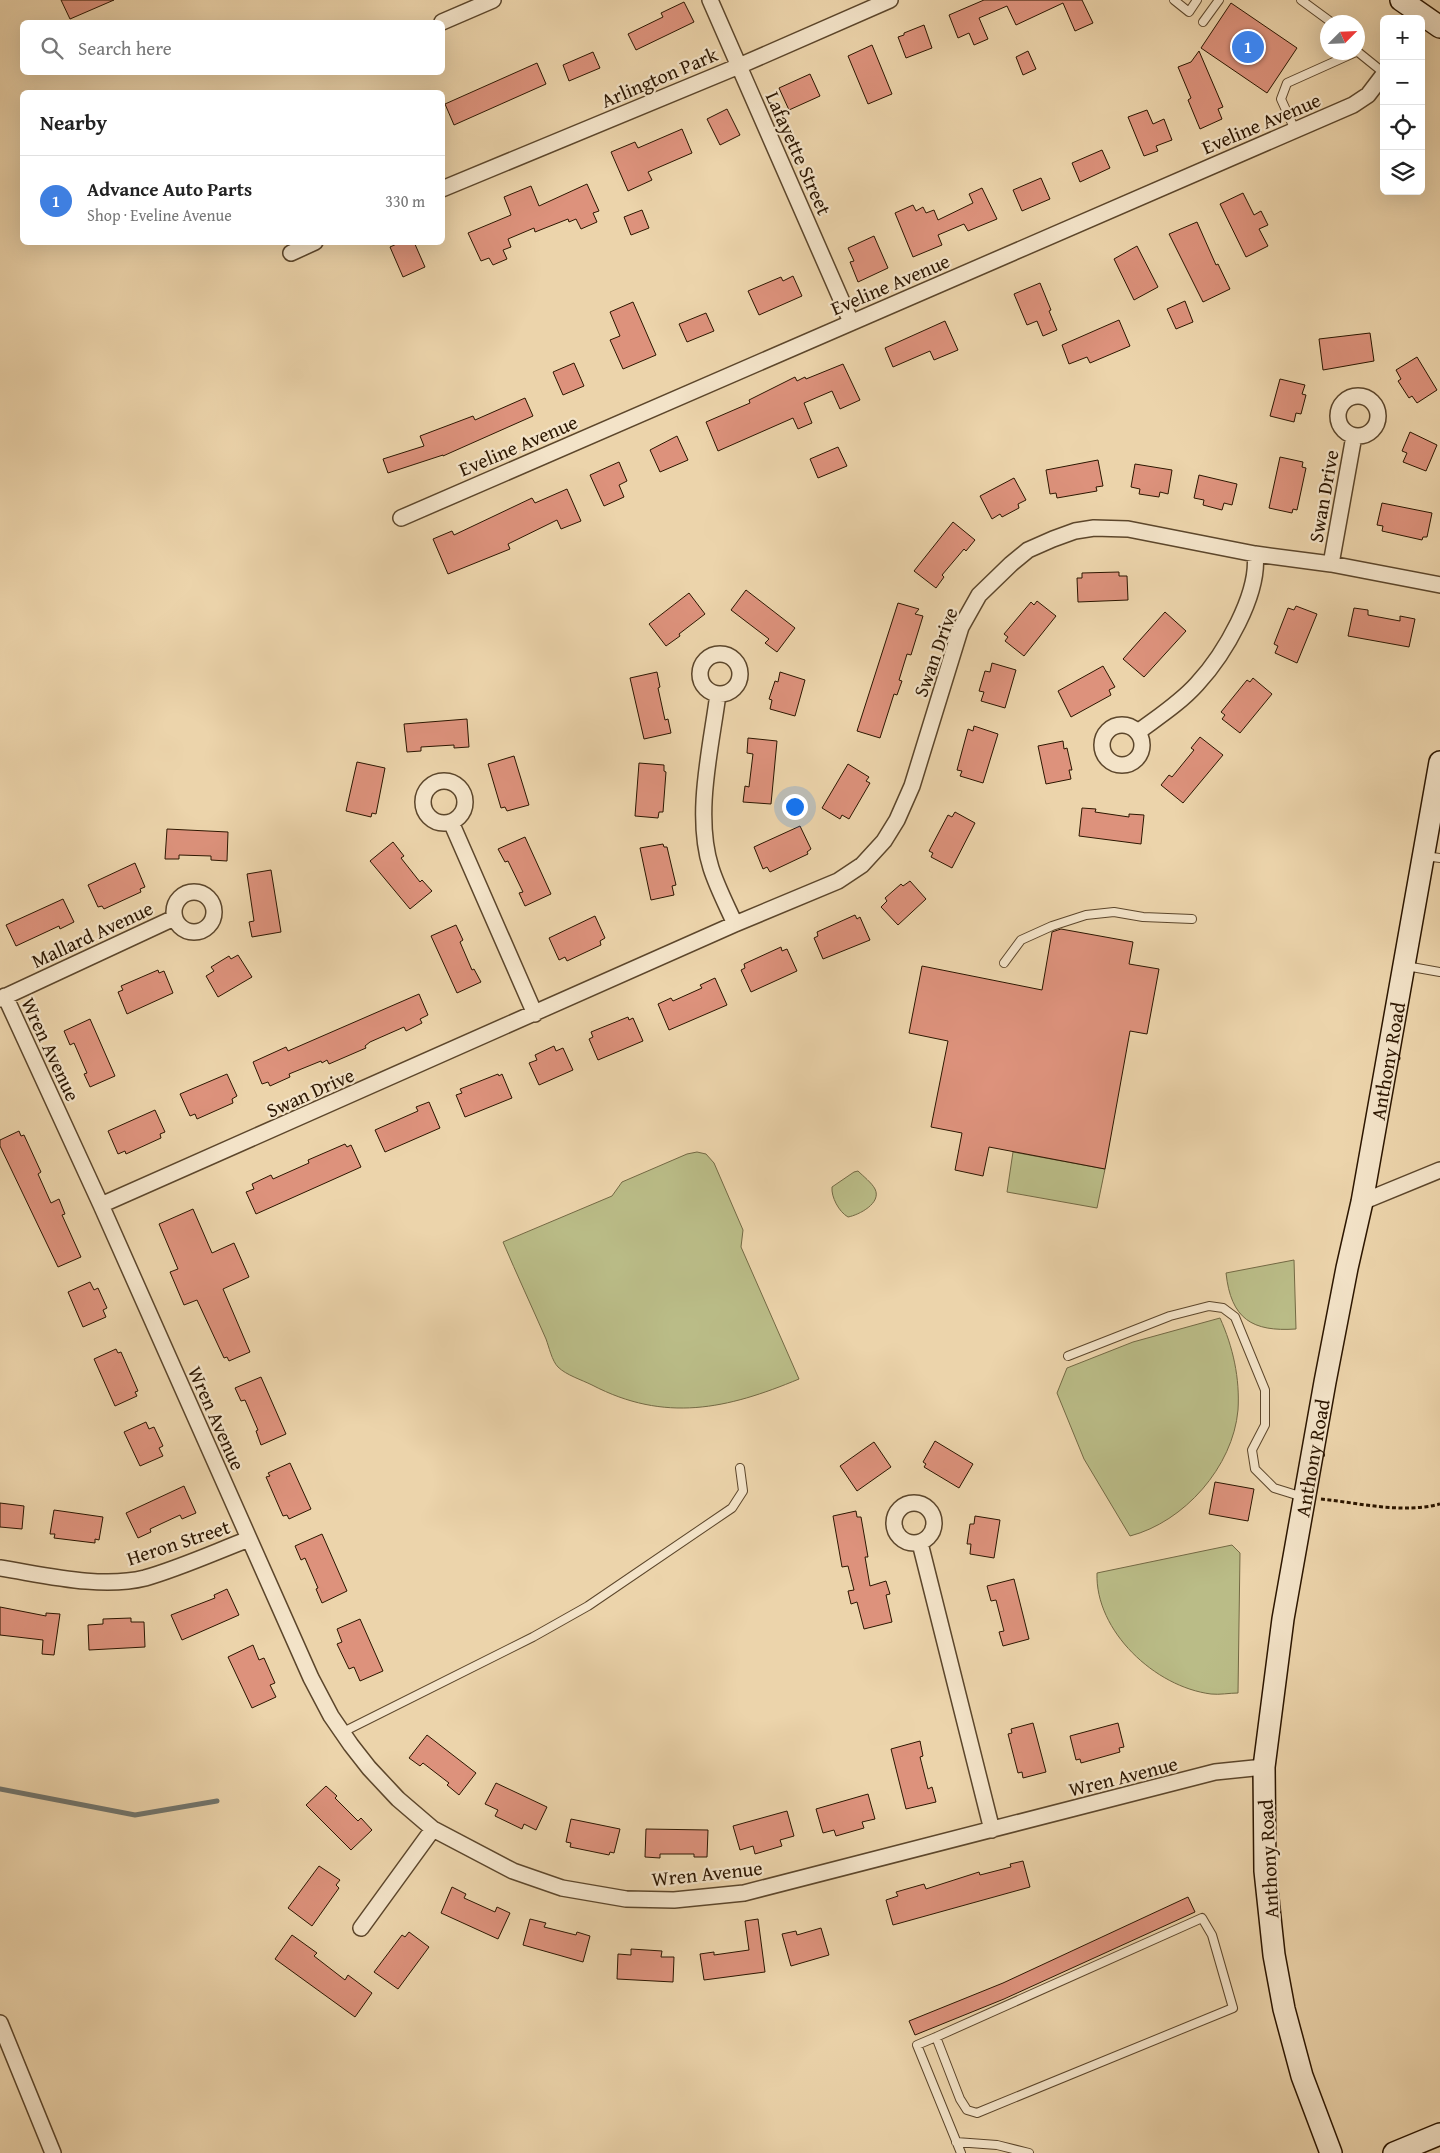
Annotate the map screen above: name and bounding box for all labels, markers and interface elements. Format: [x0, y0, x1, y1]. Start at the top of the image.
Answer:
north arrow [1320, 15, 1365, 60]
map controls [1380, 15, 1425, 195]
button: + [1380, 15, 1425, 60]
search box [20, 20, 445, 75]
pin: 1 [1232, 28, 1264, 66]
icon: search [38, 34, 66, 62]
text: Search here [78, 34, 172, 62]
street label: Arlington Park [596, 39, 723, 115]
button: − [1380, 60, 1425, 105]
street label: Eveline Avenue [1197, 85, 1325, 161]
street label: Lafayette Street [759, 87, 839, 219]
button: locate [1380, 105, 1425, 150]
text: Nearby [40, 107, 107, 138]
button: layers [1380, 150, 1425, 195]
text: Advance Auto Parts [87, 175, 252, 203]
text: 1 [52, 189, 60, 213]
text: 330 m [385, 189, 425, 213]
text: Shop · Eveline Avenue [87, 203, 232, 227]
street label: Eveline Avenue [826, 246, 954, 322]
street label: Eveline Avenue [454, 407, 582, 483]
street label: Swan Drive [1301, 447, 1345, 545]
street label: Swan Drive [905, 603, 965, 701]
your location [782, 794, 808, 820]
street label: Mallard Avenue [26, 893, 158, 975]
street label: Wren Avenue [14, 992, 88, 1106]
street label: Anthony Road [1362, 999, 1412, 1122]
street label: Swan Drive [261, 1060, 359, 1124]
street label: Wren Avenue [181, 1361, 253, 1475]
street label: Anthony Road [1287, 1396, 1336, 1519]
street label: Heron Street [123, 1512, 233, 1572]
street label: Wren Avenue [1065, 1748, 1181, 1804]
street label: Anthony Road [1250, 1798, 1286, 1919]
street label: Wren Avenue [650, 1853, 764, 1893]

